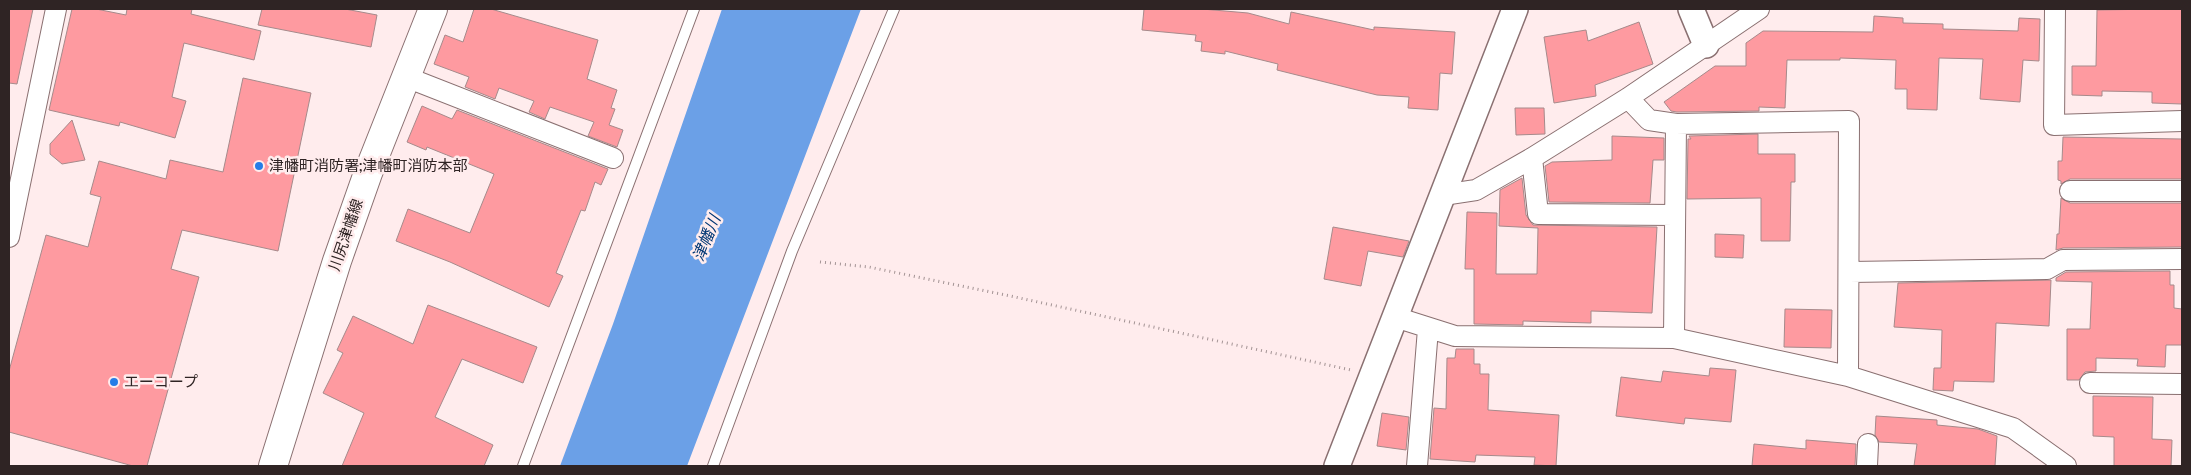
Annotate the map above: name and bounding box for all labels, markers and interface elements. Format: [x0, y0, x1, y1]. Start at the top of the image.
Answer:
place label: 津幡町消防署;津幡町消防本部 [269, 158, 467, 177]
marker: 津幡町消防署;津幡町消防本部 [253, 160, 265, 172]
street label: 川尻津幡線 [326, 197, 369, 274]
water label: 津幡川 [690, 211, 727, 265]
place label: エーコープ [124, 374, 198, 393]
marker: エーコープ [108, 376, 120, 388]

